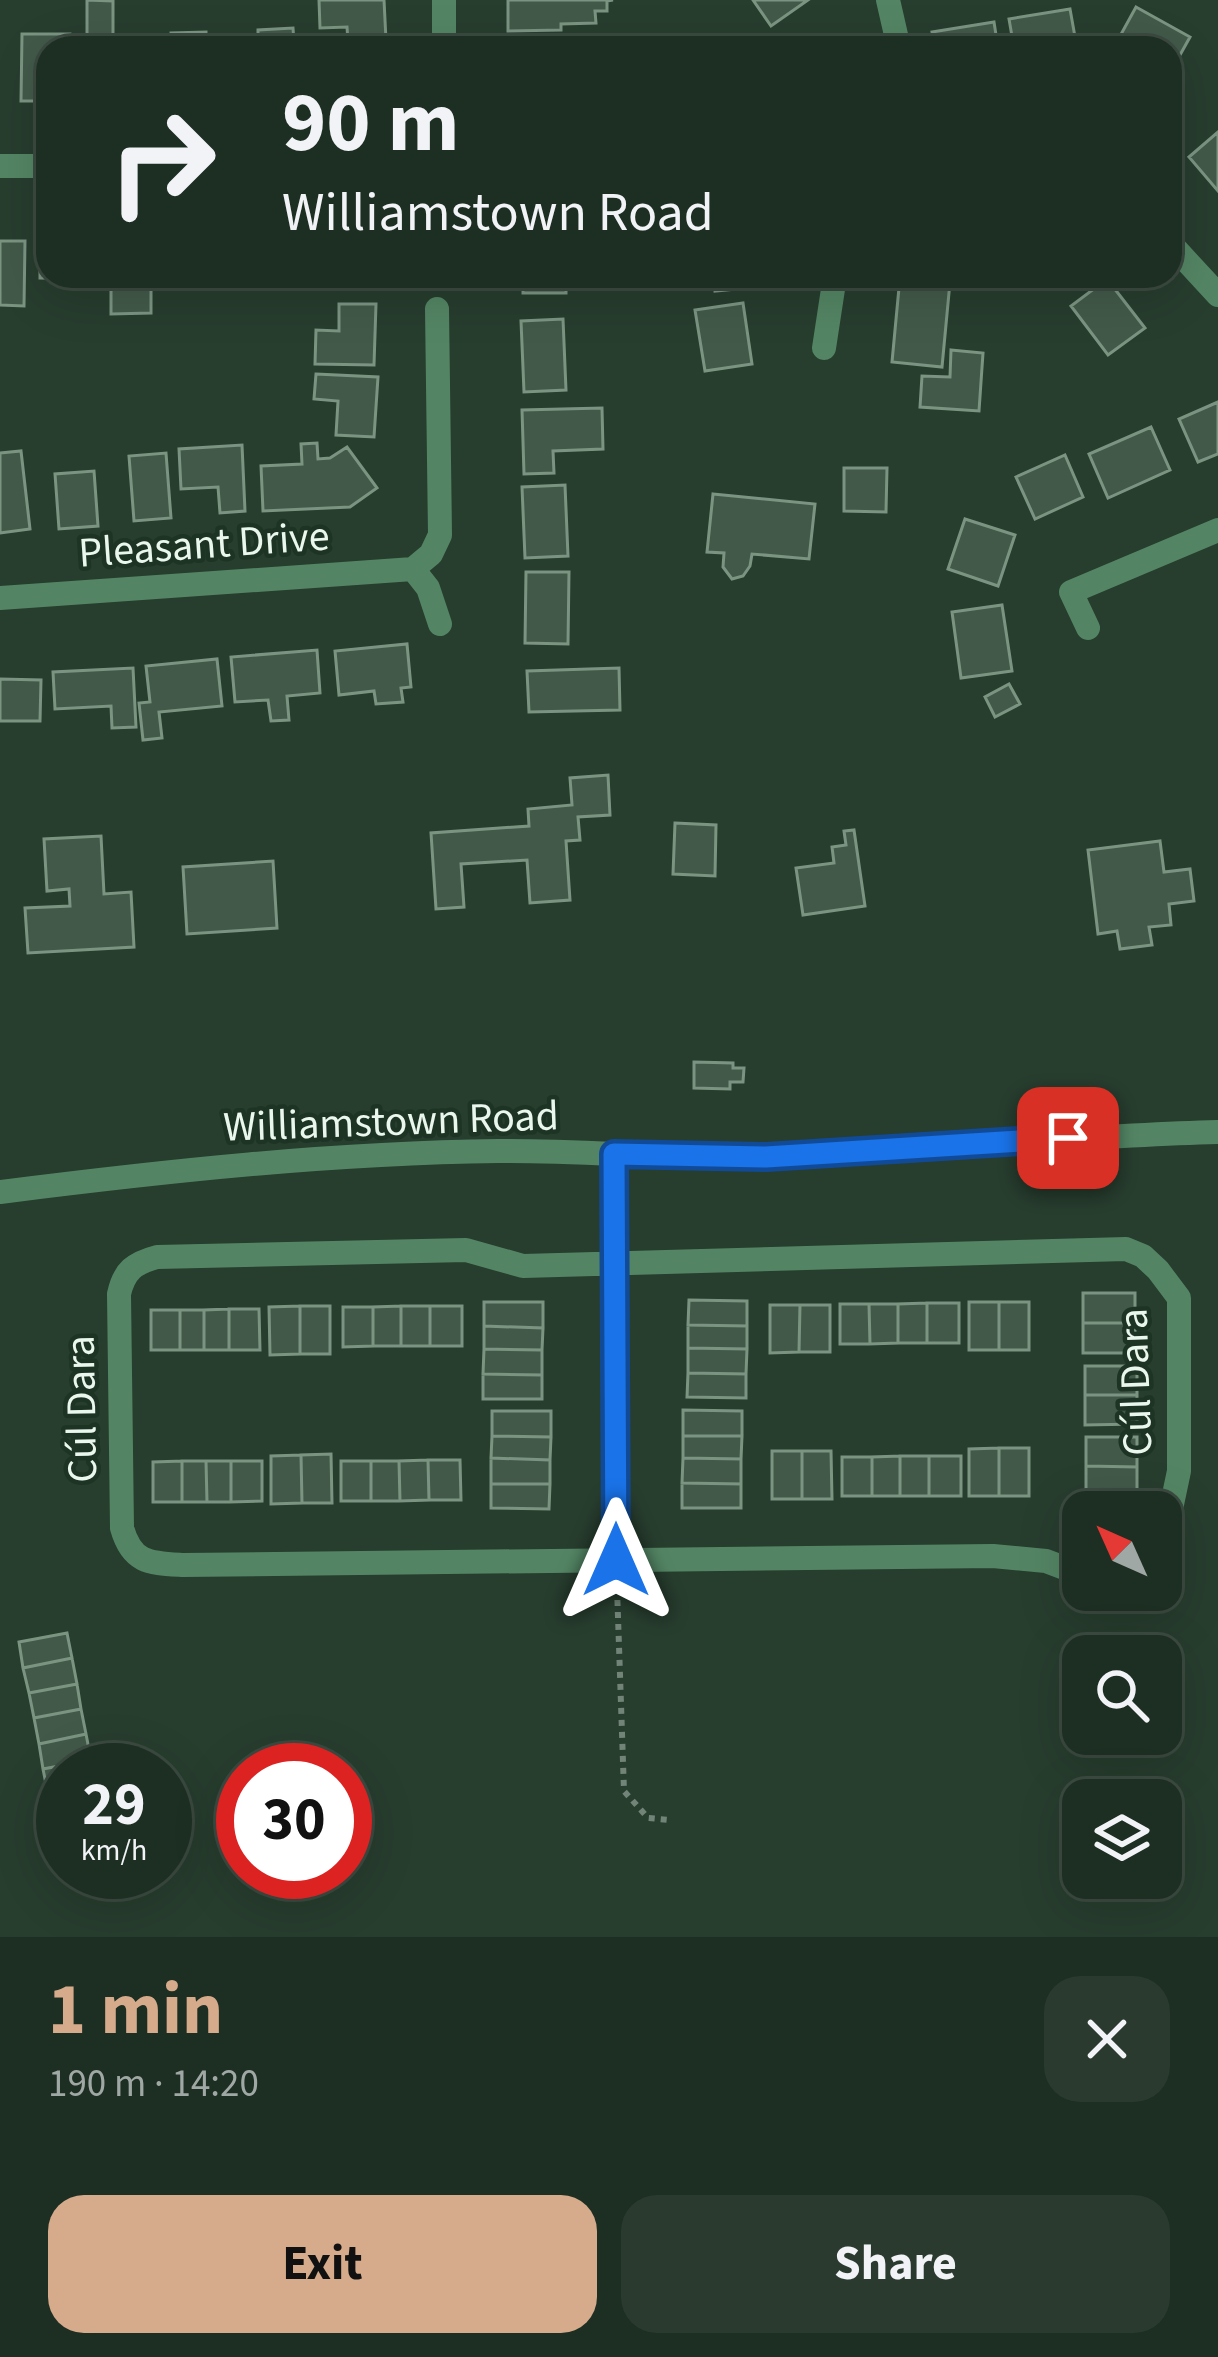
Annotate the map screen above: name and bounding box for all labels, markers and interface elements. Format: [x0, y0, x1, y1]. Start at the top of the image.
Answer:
text: 90 m [282, 64, 460, 184]
icon: right [84, 84, 240, 240]
text: Williamstown Road [282, 175, 714, 252]
street label: Pleasant Drive [77, 506, 331, 584]
street label: Williamstown Road [222, 1086, 560, 1158]
pin [1017, 1087, 1119, 1189]
icon: arrive [1035, 1105, 1101, 1171]
street label: Cúl Dara [1103, 1307, 1169, 1457]
street label: Cúl Dara [51, 1335, 113, 1483]
north arrow [1062, 1491, 1182, 1611]
map controls [1062, 1491, 1182, 1899]
position arrow [553, 1497, 679, 1623]
button: search [1062, 1635, 1182, 1755]
speed limit sign: 30 [216, 1743, 372, 1899]
text: 29 [82, 1763, 146, 1848]
button: layers [1062, 1779, 1182, 1899]
text: km/h [81, 1829, 147, 1872]
text: 1 min [48, 1959, 223, 2062]
button: close [1044, 1976, 1170, 2102]
text: 190 m · 14:20 [48, 2056, 259, 2112]
button: Exit [48, 2195, 597, 2333]
button: Share [621, 2195, 1170, 2333]

